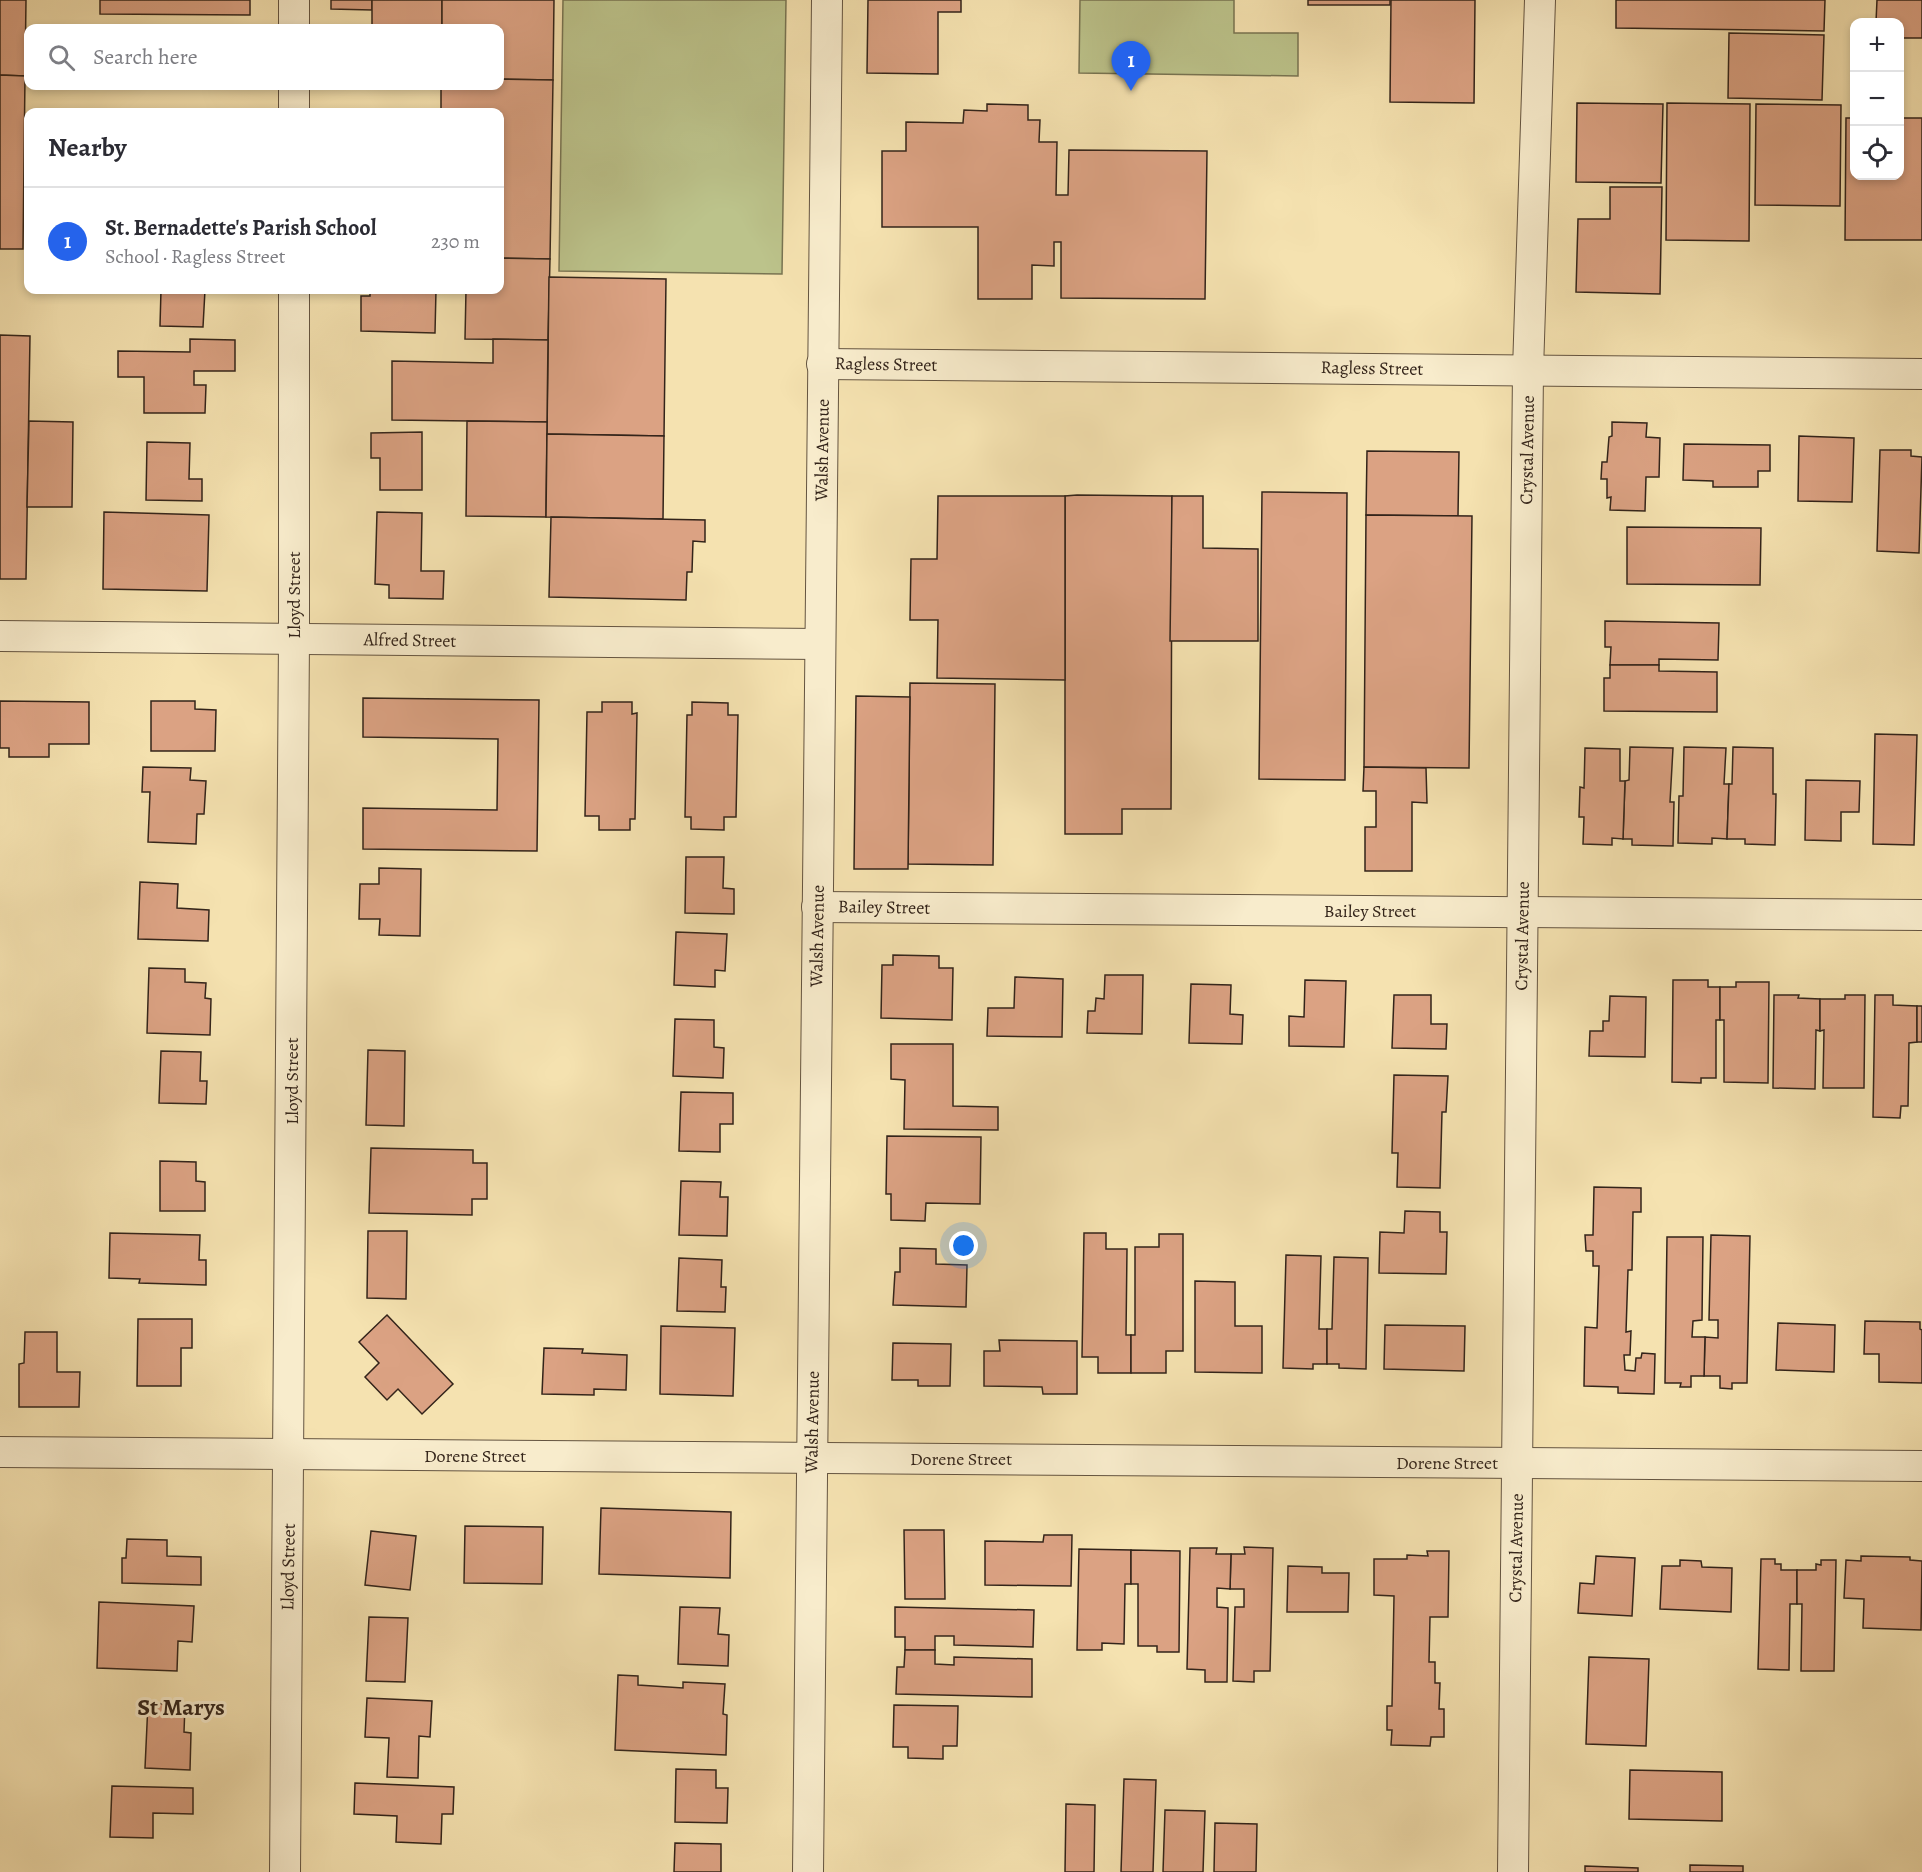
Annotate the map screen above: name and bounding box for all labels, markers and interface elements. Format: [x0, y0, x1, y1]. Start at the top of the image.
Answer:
map controls [1850, 18, 1904, 180]
button: + [1850, 18, 1904, 72]
search box [24, 24, 504, 90]
icon: search [45, 41, 78, 74]
text: Search here [93, 42, 198, 72]
pin: 1 [1112, 42, 1150, 91]
button: − [1850, 72, 1904, 126]
button: locate [1850, 126, 1904, 180]
text: Nearby [48, 130, 127, 165]
text: St. Bernadette's Parish School [105, 213, 377, 243]
text: 1 [64, 228, 71, 255]
text: 230 m [431, 228, 480, 255]
text: School · Ragless Street [105, 243, 285, 270]
street label: Ragless Street [834, 351, 938, 377]
street label: Ragless Street [1320, 355, 1424, 381]
street label: Crystal Avenue [1514, 395, 1540, 505]
street label: Walsh Avenue [809, 399, 835, 502]
street label: Lloyd Street [282, 551, 306, 639]
street label: Alfred Street [362, 627, 457, 653]
street label: Crystal Avenue [1509, 881, 1535, 991]
street label: Walsh Avenue [804, 885, 830, 988]
street label: Bailey Street [838, 894, 931, 920]
street label: Bailey Street [1324, 899, 1416, 923]
street label: Lloyd Street [280, 1037, 304, 1125]
your location [949, 1231, 978, 1260]
street label: Walsh Avenue [799, 1371, 825, 1474]
street label: Dorene Street [424, 1444, 526, 1468]
street label: Dorene Street [910, 1447, 1012, 1471]
street label: Dorene Street [1396, 1451, 1498, 1475]
street label: Crystal Avenue [1503, 1493, 1529, 1603]
street label: Lloyd Street [275, 1523, 301, 1611]
district label: St Marys [137, 1691, 225, 1723]

